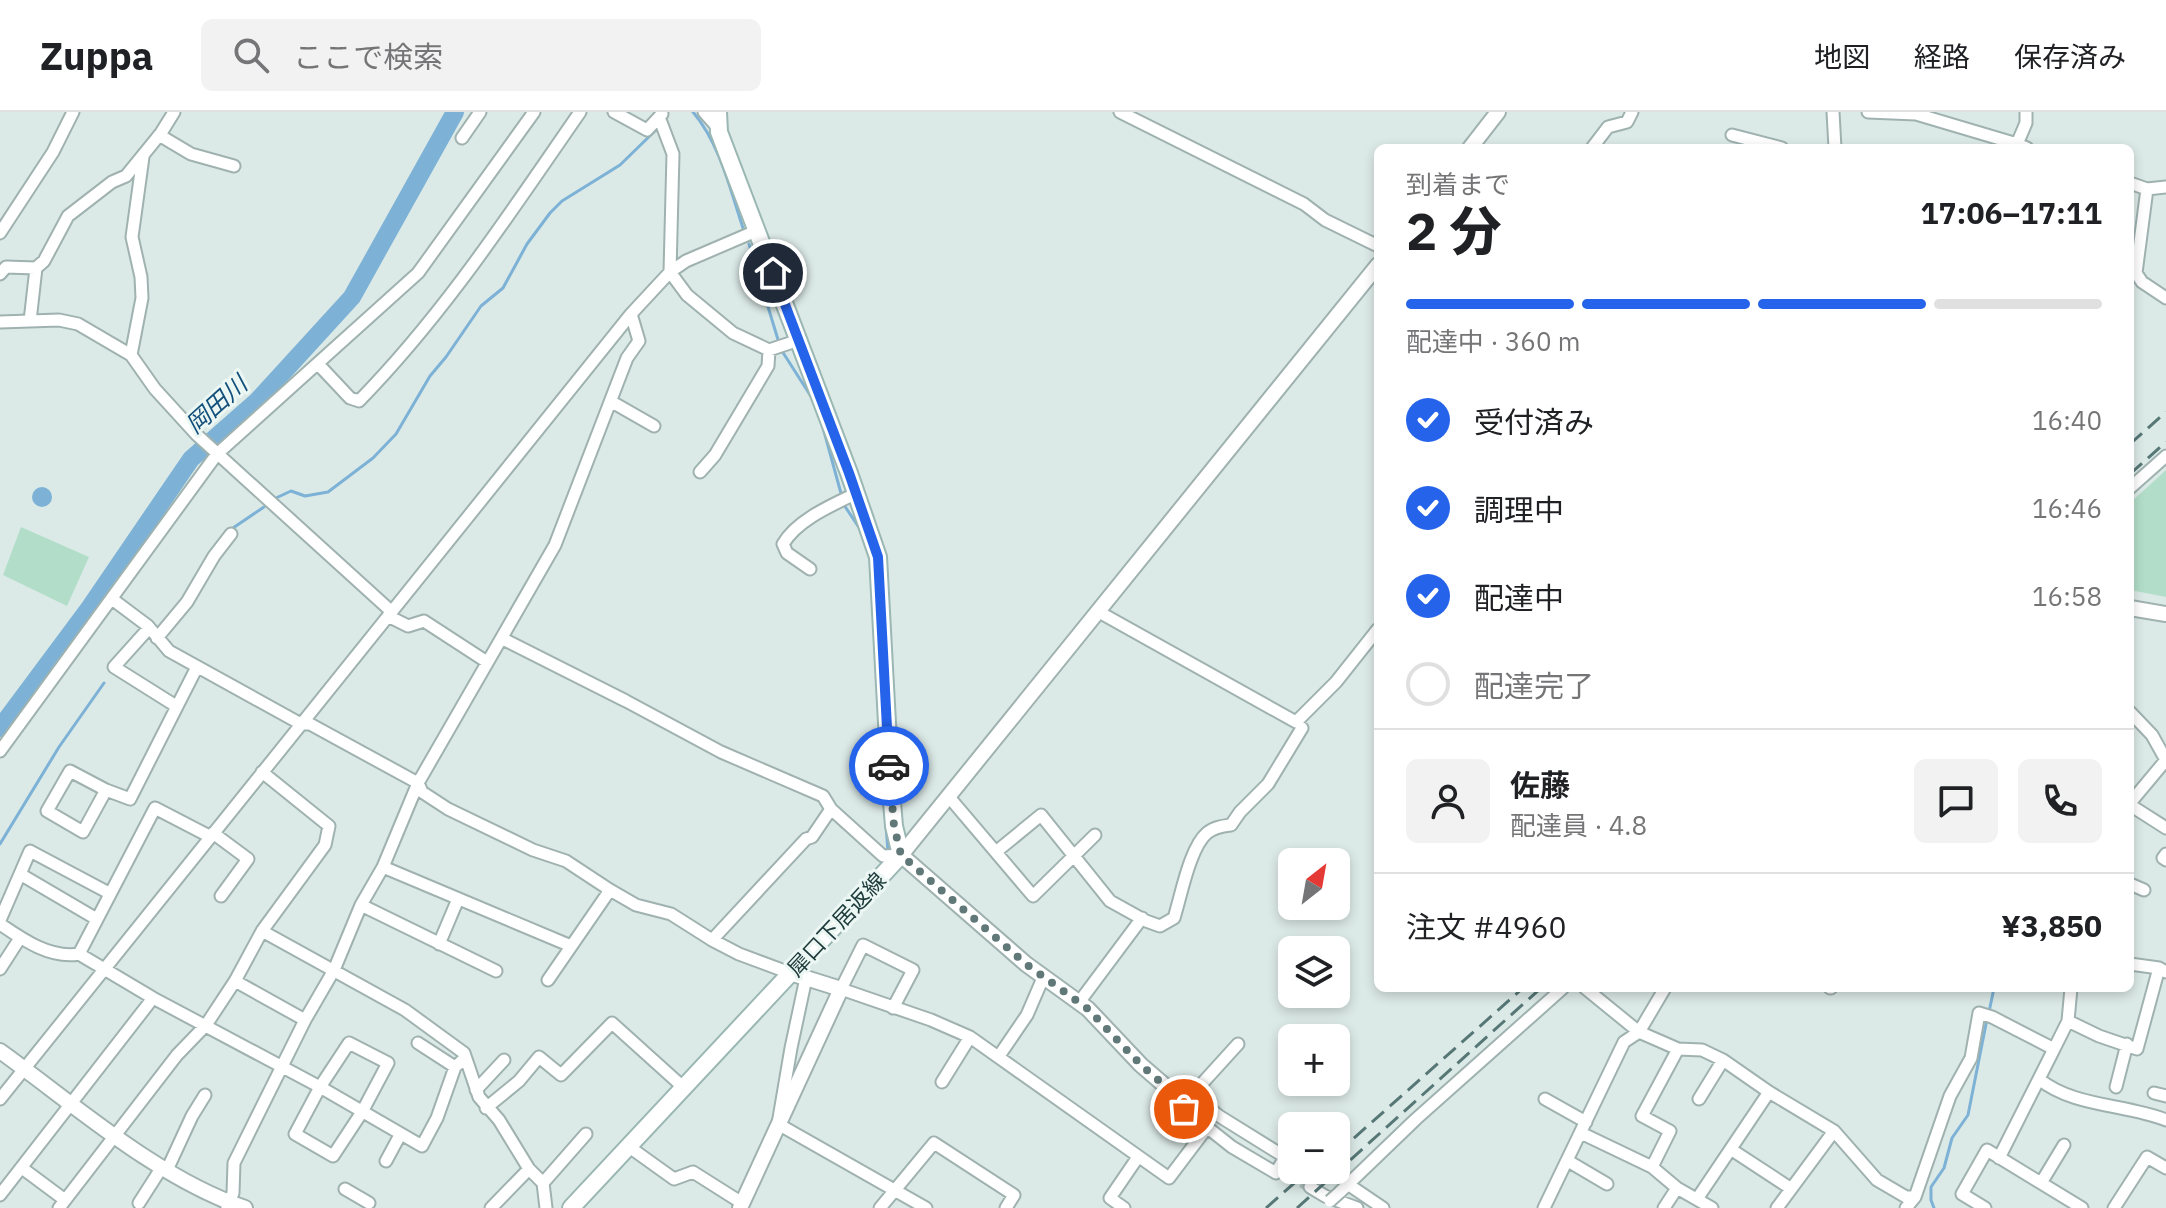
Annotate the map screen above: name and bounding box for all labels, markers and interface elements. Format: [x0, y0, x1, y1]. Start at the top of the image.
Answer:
search box [201, 19, 761, 91]
text: Zuppa [40, 31, 153, 80]
icon: search [229, 33, 273, 77]
text: ここで検索 [293, 37, 443, 76]
text: 地図 [1814, 38, 1870, 75]
text: 経路 [1914, 38, 1970, 75]
text: 保存済み [2014, 38, 2126, 75]
text: 到着まで [1406, 167, 1510, 201]
text: 17:06–17:11 [1921, 193, 2102, 232]
text: 2 分 [1406, 197, 1501, 264]
pin [739, 239, 807, 307]
icon: home [751, 251, 795, 295]
text: 配達中 · 360 m [1406, 324, 1580, 358]
water label: 岡田川 [179, 366, 256, 440]
icon: check [1406, 398, 1450, 442]
text: 受付済み [1474, 402, 1594, 441]
text: 16:40 [2032, 403, 2102, 437]
icon: check [1406, 486, 1450, 530]
text: 調理中 [1474, 490, 1564, 529]
text: 16:46 [2032, 491, 2102, 525]
icon: check [1406, 574, 1450, 618]
text: 配達中 [1474, 578, 1564, 617]
text: 16:58 [2032, 579, 2102, 613]
text: 配達完了 [1474, 666, 1594, 705]
courier [849, 726, 929, 806]
icon: car [867, 744, 911, 788]
button: person [1406, 759, 1490, 843]
button: chat [1914, 759, 1998, 843]
button: phone [2018, 759, 2102, 843]
text: 佐藤 [1510, 765, 1570, 804]
text: 配達員 · 4.8 [1510, 808, 1647, 842]
north arrow [1278, 848, 1350, 920]
map controls [1278, 848, 1350, 1184]
street label: 犀口下居返線 [780, 866, 892, 982]
text: ¥3,850 [2001, 906, 2102, 945]
text: 注文 #4960 [1406, 907, 1566, 946]
button: layers [1278, 936, 1350, 1008]
button: + [1278, 1024, 1350, 1096]
pin [1150, 1075, 1218, 1143]
icon: bag [1162, 1087, 1206, 1131]
button: − [1278, 1112, 1350, 1184]

